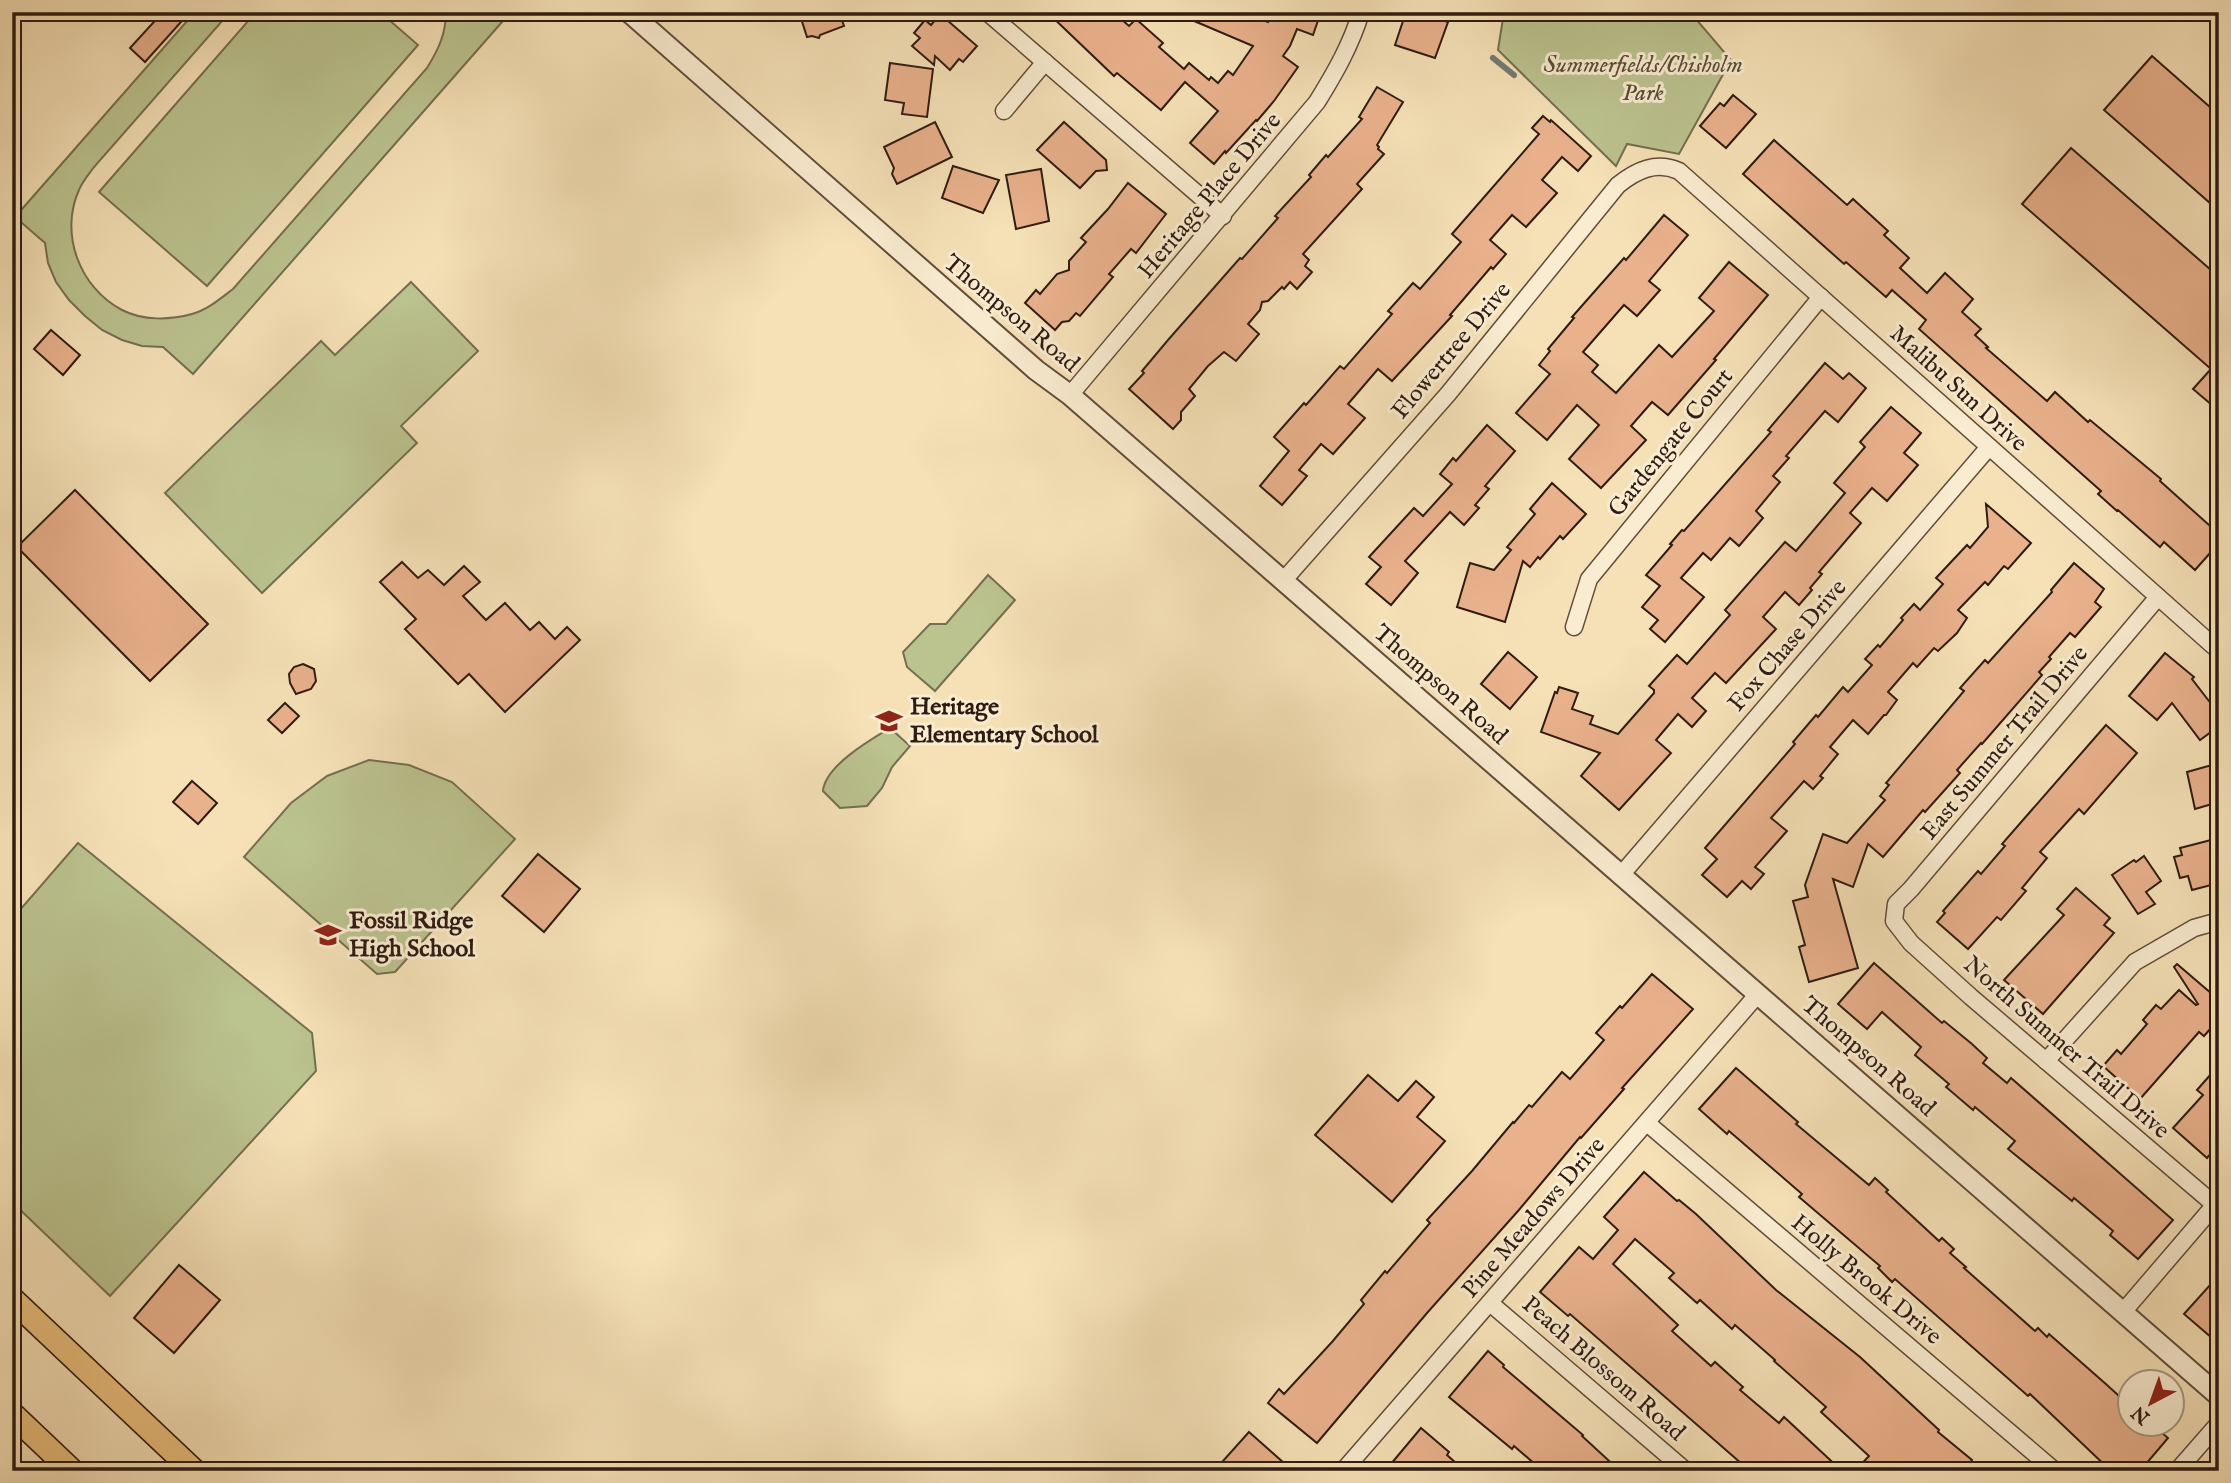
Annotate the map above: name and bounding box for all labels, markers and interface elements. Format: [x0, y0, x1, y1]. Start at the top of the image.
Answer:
park label: Summerfields/Chisholm Park [1543, 50, 1743, 109]
street label: Heritage Place Drive [1131, 107, 1289, 285]
street label: Thompson Road [937, 248, 1086, 380]
street label: Flowertree Drive [1385, 276, 1519, 426]
street label: Malibu Sun Drive [1883, 319, 2033, 459]
street label: Gardengate Court [1602, 362, 1740, 524]
street label: Fox Chase Drive [1722, 573, 1854, 719]
street label: Thompson Road [1366, 618, 1514, 752]
street label: East Summer Trail Drive [1914, 639, 2096, 847]
place label: Heritage Elementary School [910, 692, 1099, 751]
school or university icon: Heritage Elementary School [874, 706, 904, 736]
place label: Fossil Ridge High School [349, 906, 475, 965]
school or university icon: Fossil Ridge High School [313, 920, 343, 950]
street label: North Summer Trail Drive [1956, 950, 2176, 1146]
street label: Thompson Road [1794, 990, 1942, 1124]
street label: Pine Meadows Drive [1455, 1131, 1613, 1305]
street label: Holly Brook Drive [1784, 1208, 1948, 1352]
street label: Peach Blossom Road [1515, 1290, 1691, 1449]
north arrow [2116, 1368, 2186, 1438]
text: N [2127, 1400, 2156, 1429]

